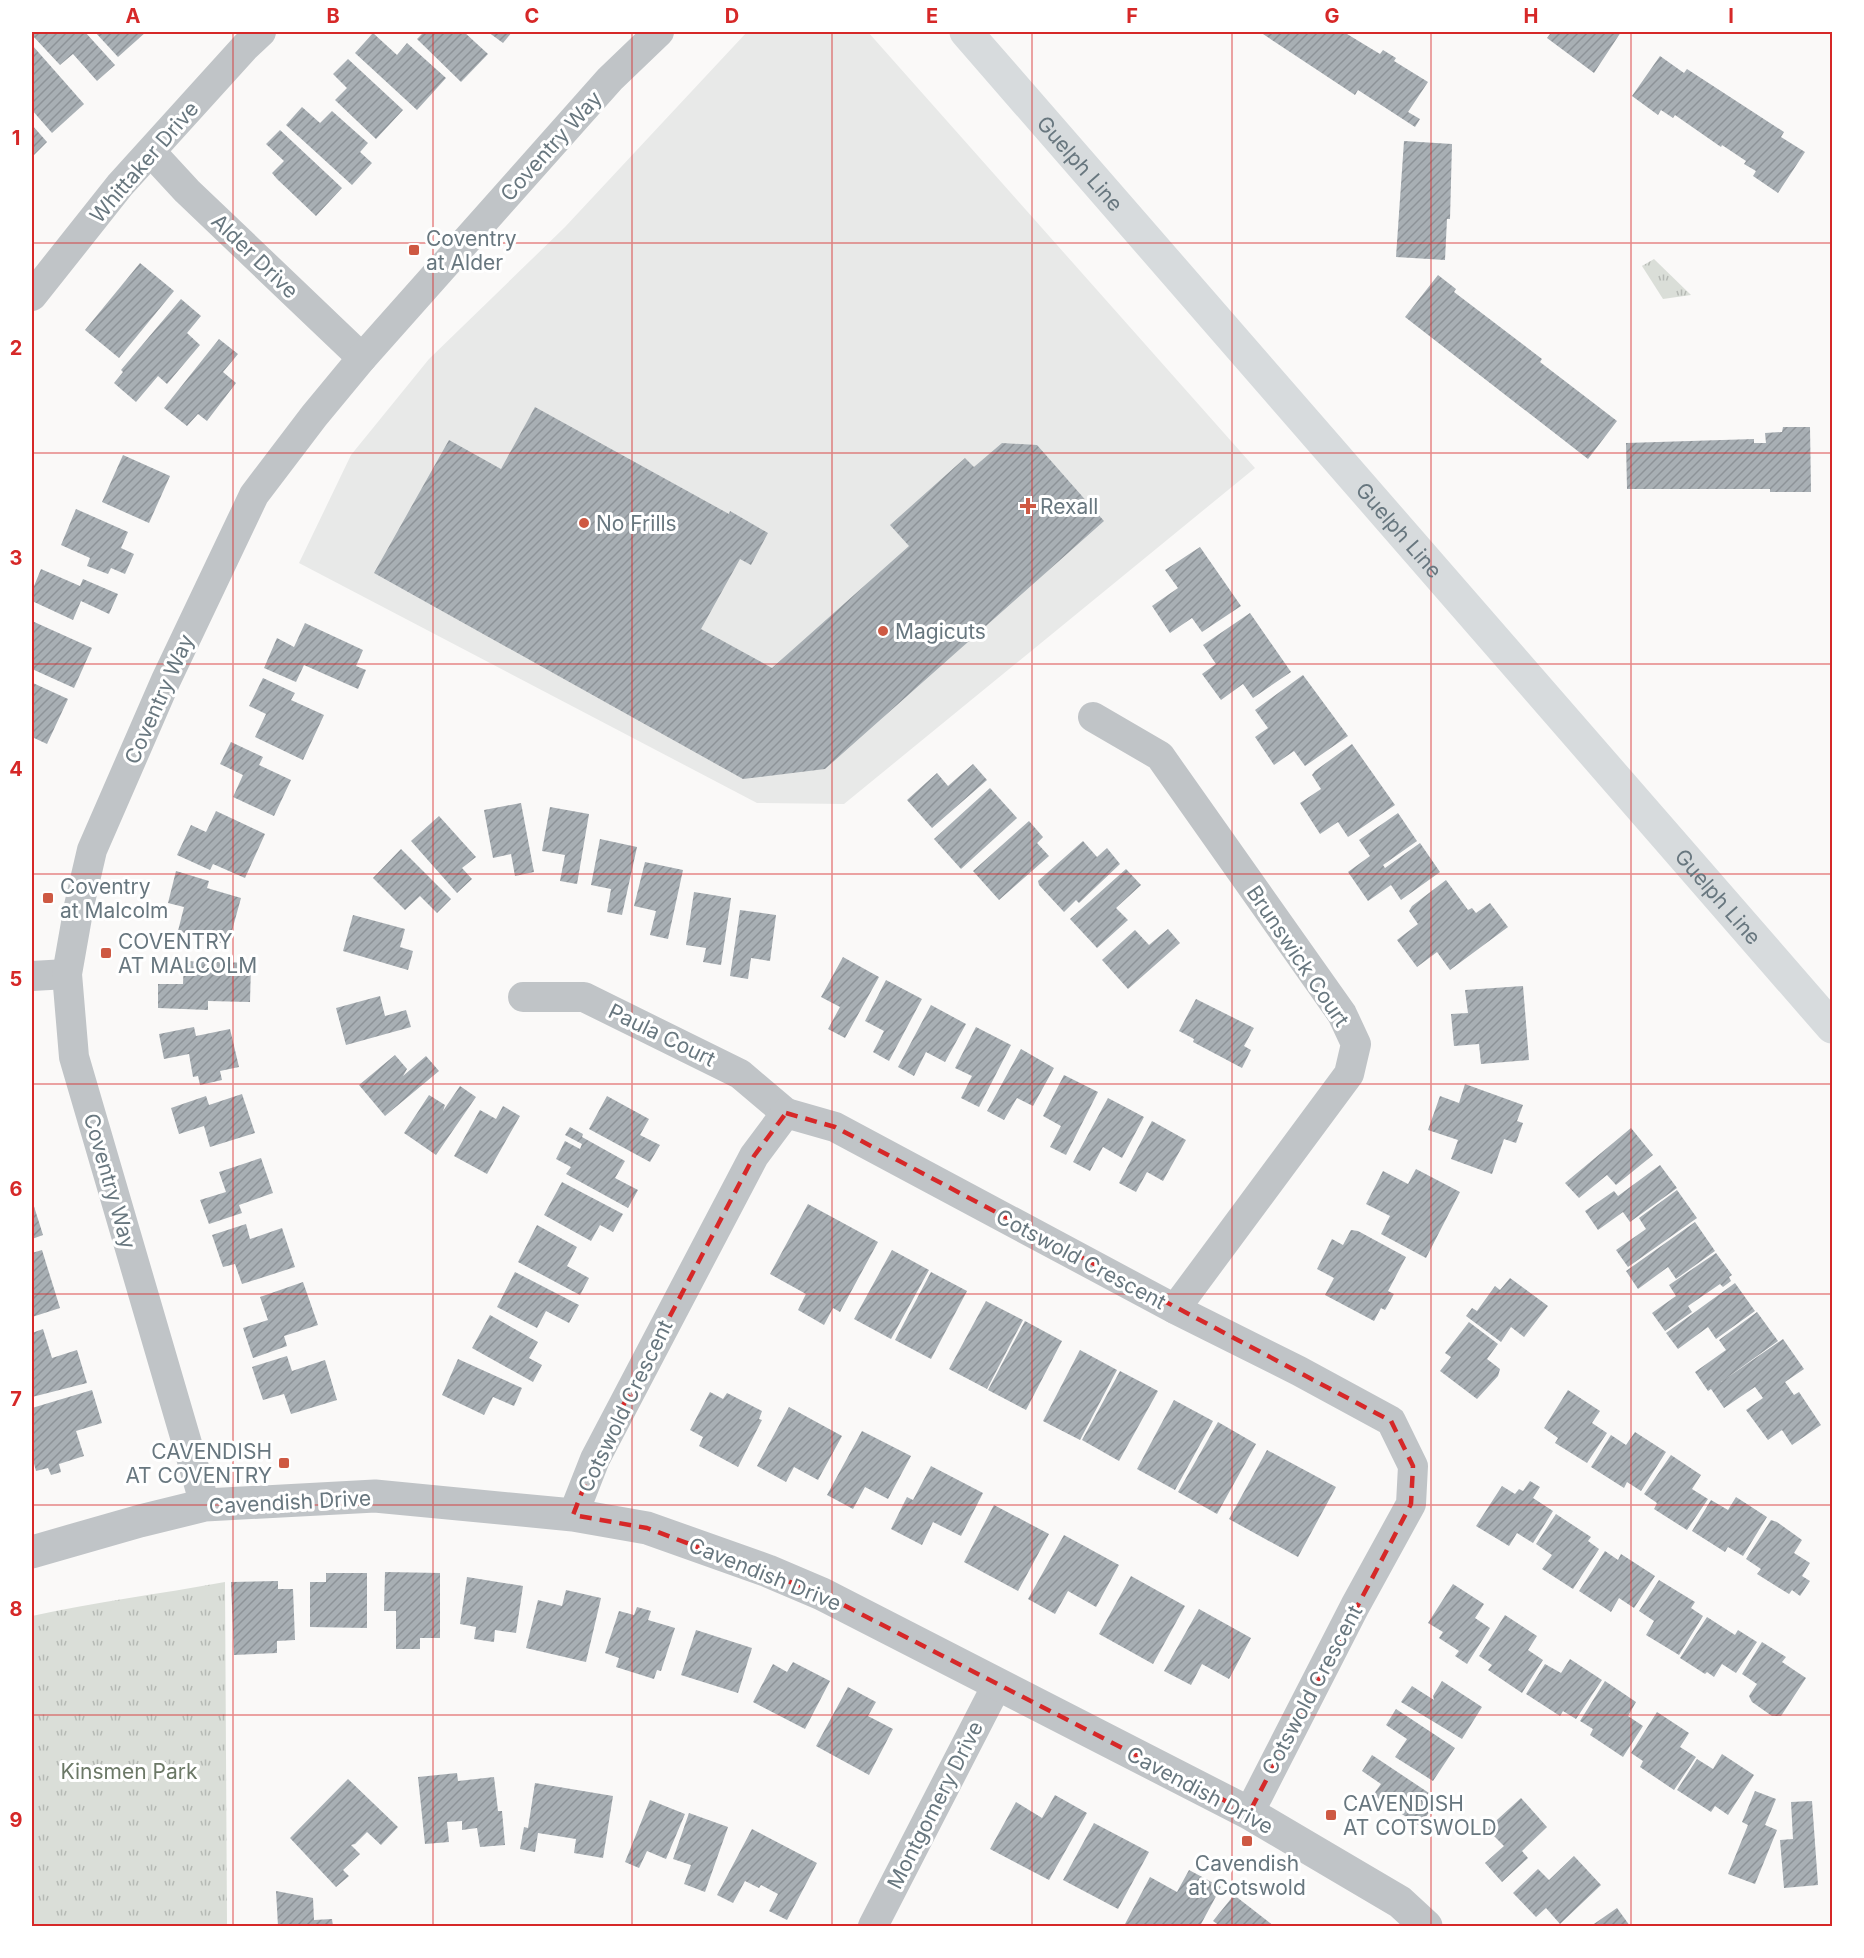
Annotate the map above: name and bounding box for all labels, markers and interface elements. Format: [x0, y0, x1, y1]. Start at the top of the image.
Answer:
text: A [126, 4, 141, 28]
text: B [326, 4, 340, 28]
text: C [525, 4, 539, 28]
text: D [725, 4, 739, 28]
text: E [926, 4, 938, 28]
text: F [1126, 4, 1138, 28]
text: G [1324, 4, 1340, 28]
text: H [1524, 4, 1538, 28]
text: I [1728, 4, 1734, 28]
street label: Coventry Way [495, 86, 607, 206]
street label: Whittaker Drive [85, 96, 203, 228]
street label: Guelph Line [1032, 110, 1128, 216]
text: 1 [12, 126, 20, 150]
street label: Alder Drive [207, 209, 303, 303]
place label: Coventry at Alder [426, 226, 517, 275]
marker: Coventry at Alder [407, 243, 421, 257]
text: 2 [10, 336, 22, 360]
street label: Guelph Line [1351, 477, 1448, 583]
place label: Rexall [1040, 494, 1098, 519]
marker: Rexall [1021, 499, 1035, 513]
place label: No Frills [596, 511, 677, 536]
marker: No Frills [577, 516, 591, 530]
text: 3 [10, 546, 22, 570]
place label: Magicuts [895, 619, 986, 644]
marker: Magicuts [876, 624, 890, 638]
street label: Coventry Way [119, 630, 199, 768]
text: 4 [9, 757, 23, 781]
street label: Guelph Line [1670, 844, 1767, 949]
place label: Coventry at Malcolm [60, 874, 169, 923]
street label: Brunswick Court [1242, 881, 1354, 1031]
marker: Coventry at Malcolm [41, 891, 55, 905]
place label: COVENTRY AT MALCOLM [118, 929, 257, 978]
marker: COVENTRY AT MALCOLM [99, 946, 113, 960]
text: 5 [10, 967, 22, 991]
street label: Paula Court [604, 998, 720, 1072]
street label: Coventry Way [79, 1111, 141, 1252]
text: 6 [10, 1177, 23, 1201]
street label: Cotswold Crescent [992, 1204, 1170, 1314]
street label: Cotswold Crescent [572, 1316, 678, 1496]
text: 7 [10, 1387, 22, 1411]
place label: CAVENDISH AT COVENTRY [125, 1439, 272, 1488]
marker: CAVENDISH AT COVENTRY [277, 1456, 291, 1470]
street label: Cavendish Drive [208, 1485, 372, 1519]
street label: Cavendish Drive [685, 1532, 845, 1616]
text: 8 [9, 1597, 23, 1621]
street label: Cotswold Crescent [1257, 1601, 1367, 1779]
street label: Montgomery Drive [882, 1717, 988, 1893]
street label: Cavendish Drive [1122, 1741, 1278, 1839]
park label: Kinsmen Park [61, 1759, 198, 1784]
place label: CAVENDISH AT COTSWOLD [1343, 1791, 1497, 1840]
text: 9 [10, 1808, 23, 1832]
marker: CAVENDISH AT COTSWOLD [1324, 1808, 1338, 1822]
marker: Cavendish at Cotswold [1240, 1834, 1254, 1848]
place label: Cavendish at Cotswold [1188, 1851, 1306, 1900]

